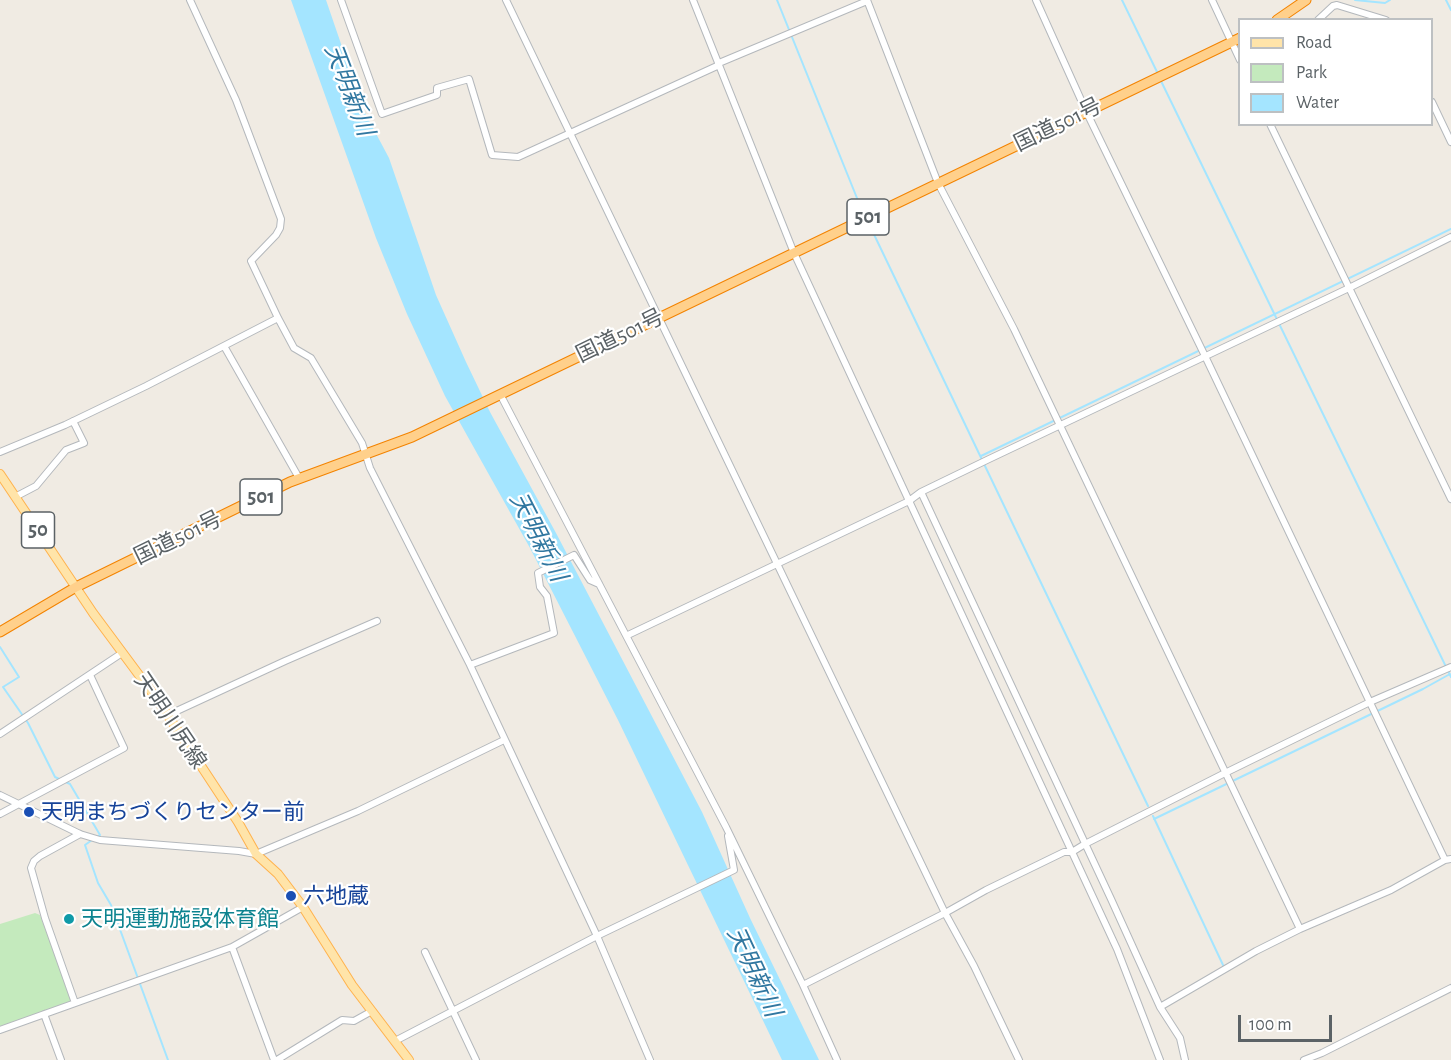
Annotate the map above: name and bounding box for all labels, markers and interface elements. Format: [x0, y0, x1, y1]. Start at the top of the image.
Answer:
legend [1238, 18, 1433, 126]
text: Road [1296, 34, 1332, 52]
water label: 天明新川 [318, 40, 380, 140]
text: Park [1296, 64, 1327, 82]
street label: 国道501号 [1010, 92, 1106, 158]
text: Water [1296, 94, 1339, 112]
road number: 501 [847, 199, 889, 235]
street label: 国道501号 [572, 303, 668, 369]
road number: 501 [240, 479, 282, 515]
water label: 天明新川 [503, 488, 573, 586]
street label: 国道501号 [130, 505, 226, 571]
road number: 50 [22, 512, 54, 548]
street label: 天明川尻線 [128, 668, 212, 774]
place label: 天明まちづくりセンター前 [41, 799, 305, 825]
marker: 天明まちづくりセンター前 [22, 805, 36, 819]
place label: 六地蔵 [303, 883, 369, 909]
marker: 六地蔵 [284, 889, 298, 903]
place label: 天明運動施設体育館 [81, 906, 279, 932]
marker: 天明運動施設体育館 [62, 912, 76, 926]
water label: 天明新川 [721, 922, 787, 1022]
scale bar [1241, 1003, 1336, 1041]
text: 100 m [1249, 1016, 1292, 1034]

